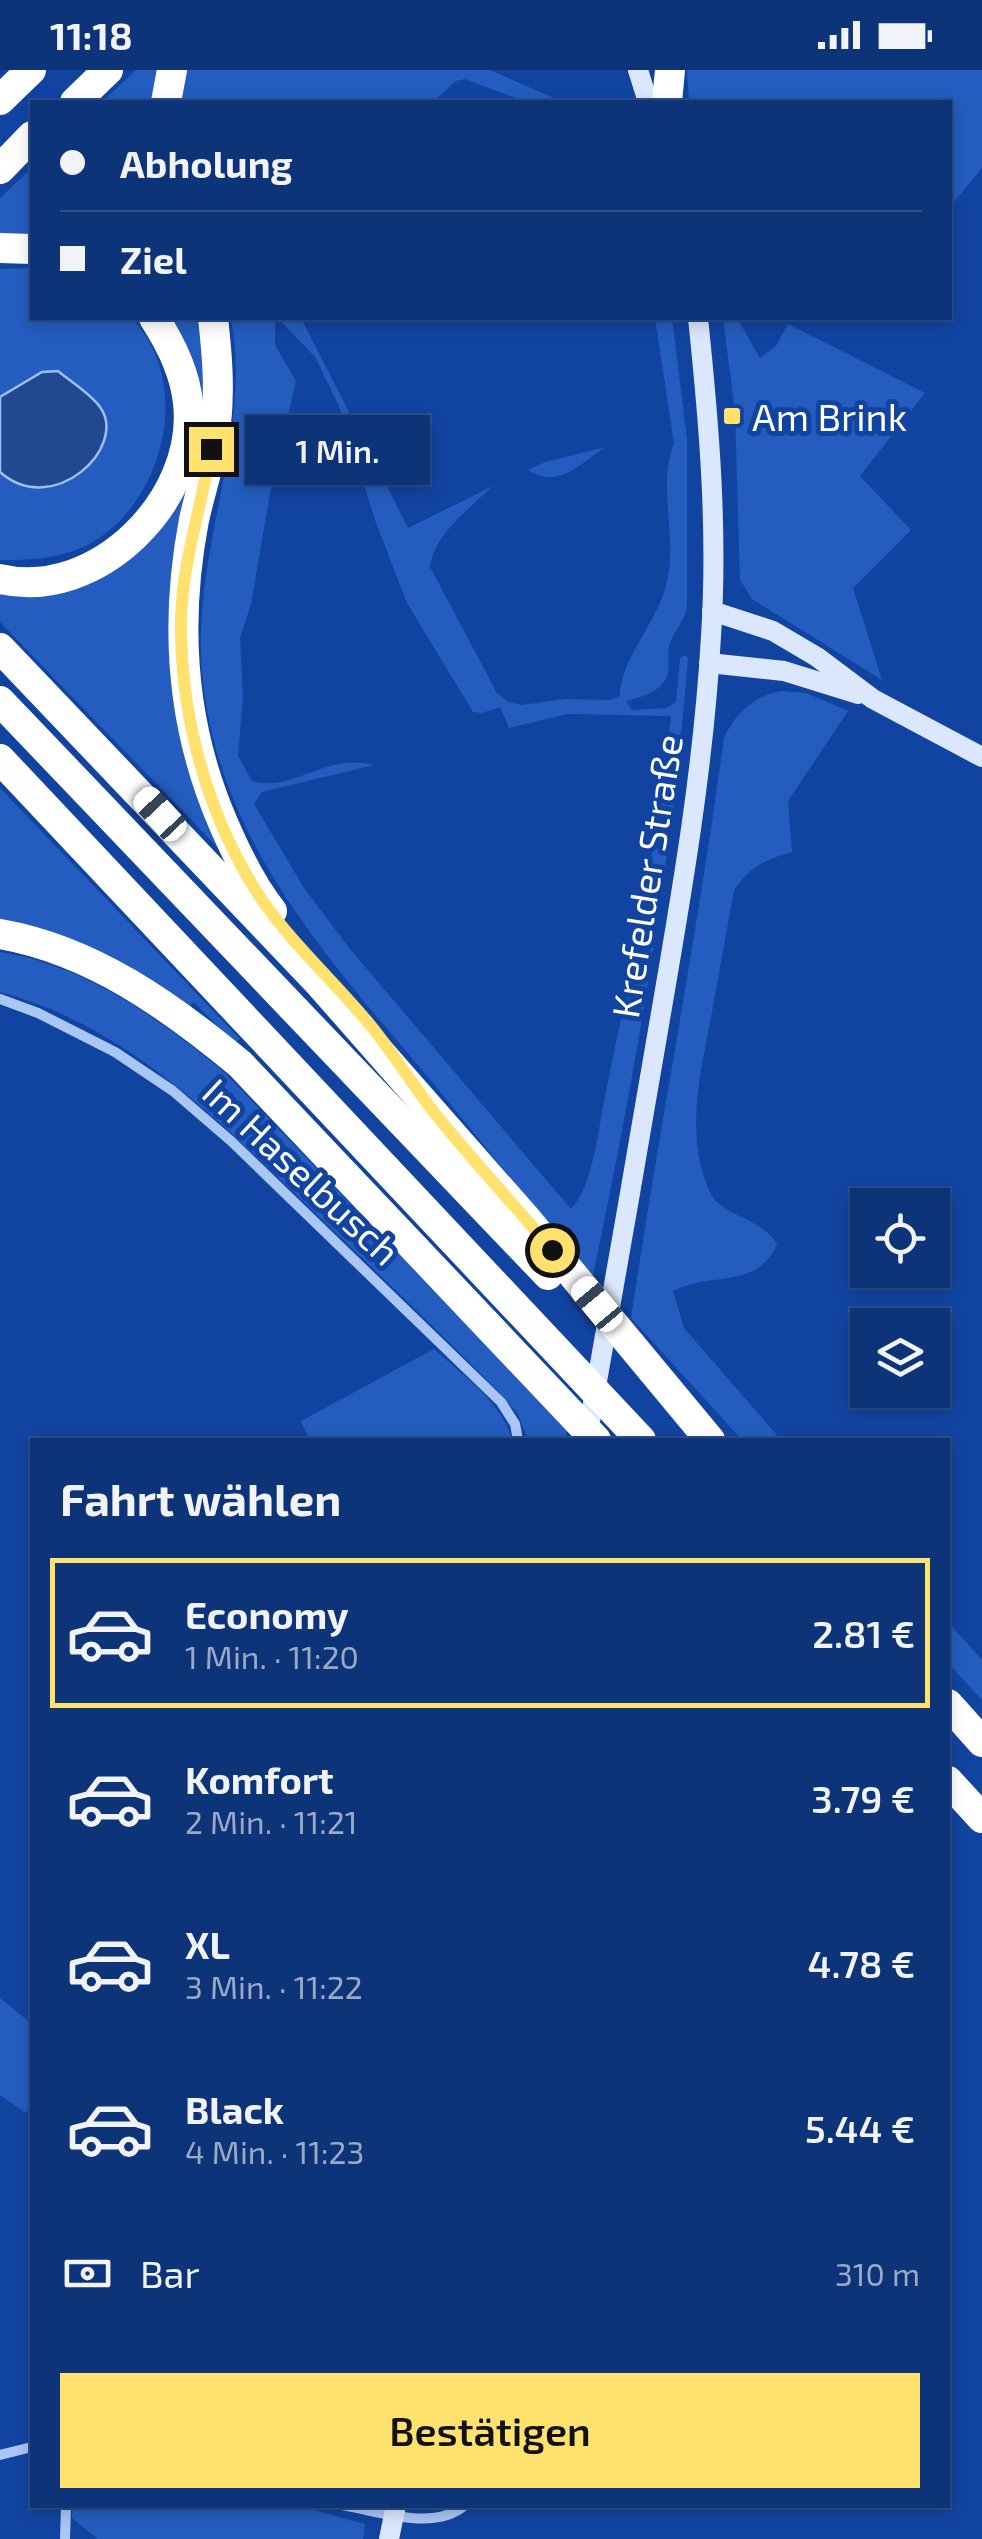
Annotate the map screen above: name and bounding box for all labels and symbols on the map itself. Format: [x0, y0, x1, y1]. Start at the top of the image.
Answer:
place label: Am Brink [752, 393, 907, 439]
marker: Am Brink [721, 405, 743, 427]
callout: 1 Min. [246, 414, 431, 484]
route end [189, 427, 234, 472]
street label: Krefelder Straße [601, 731, 691, 1021]
car [129, 782, 191, 846]
street label: Im Haselbusch [194, 1068, 410, 1274]
route start [530, 1228, 575, 1273]
car [566, 1271, 628, 1337]

